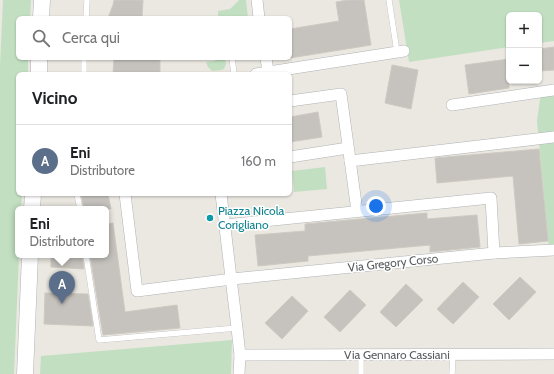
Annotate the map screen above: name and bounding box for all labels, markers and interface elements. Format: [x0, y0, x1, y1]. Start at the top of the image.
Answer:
map controls [506, 12, 542, 84]
button: + [506, 12, 542, 48]
search box [16, 16, 292, 60]
icon: search [30, 27, 52, 49]
text: Cerca qui [62, 29, 120, 47]
button: − [506, 48, 542, 84]
text: Vicino [32, 88, 77, 108]
text: Eni [70, 144, 90, 162]
text: A [41, 153, 49, 169]
text: 160 m [241, 153, 276, 169]
text: Distributore [70, 162, 135, 178]
your location [366, 196, 386, 216]
place label: Piazza Nicola Corigliano [218, 203, 285, 232]
popup [15, 206, 109, 258]
marker: Piazza Nicola Corigliano [205, 213, 215, 223]
text: Eni [30, 215, 50, 233]
text: Distributore [30, 233, 94, 249]
street label: Via Gregory Corso [347, 250, 439, 275]
pin: A [49, 271, 75, 304]
street label: Via Gennaro Cassiani [344, 347, 450, 362]

